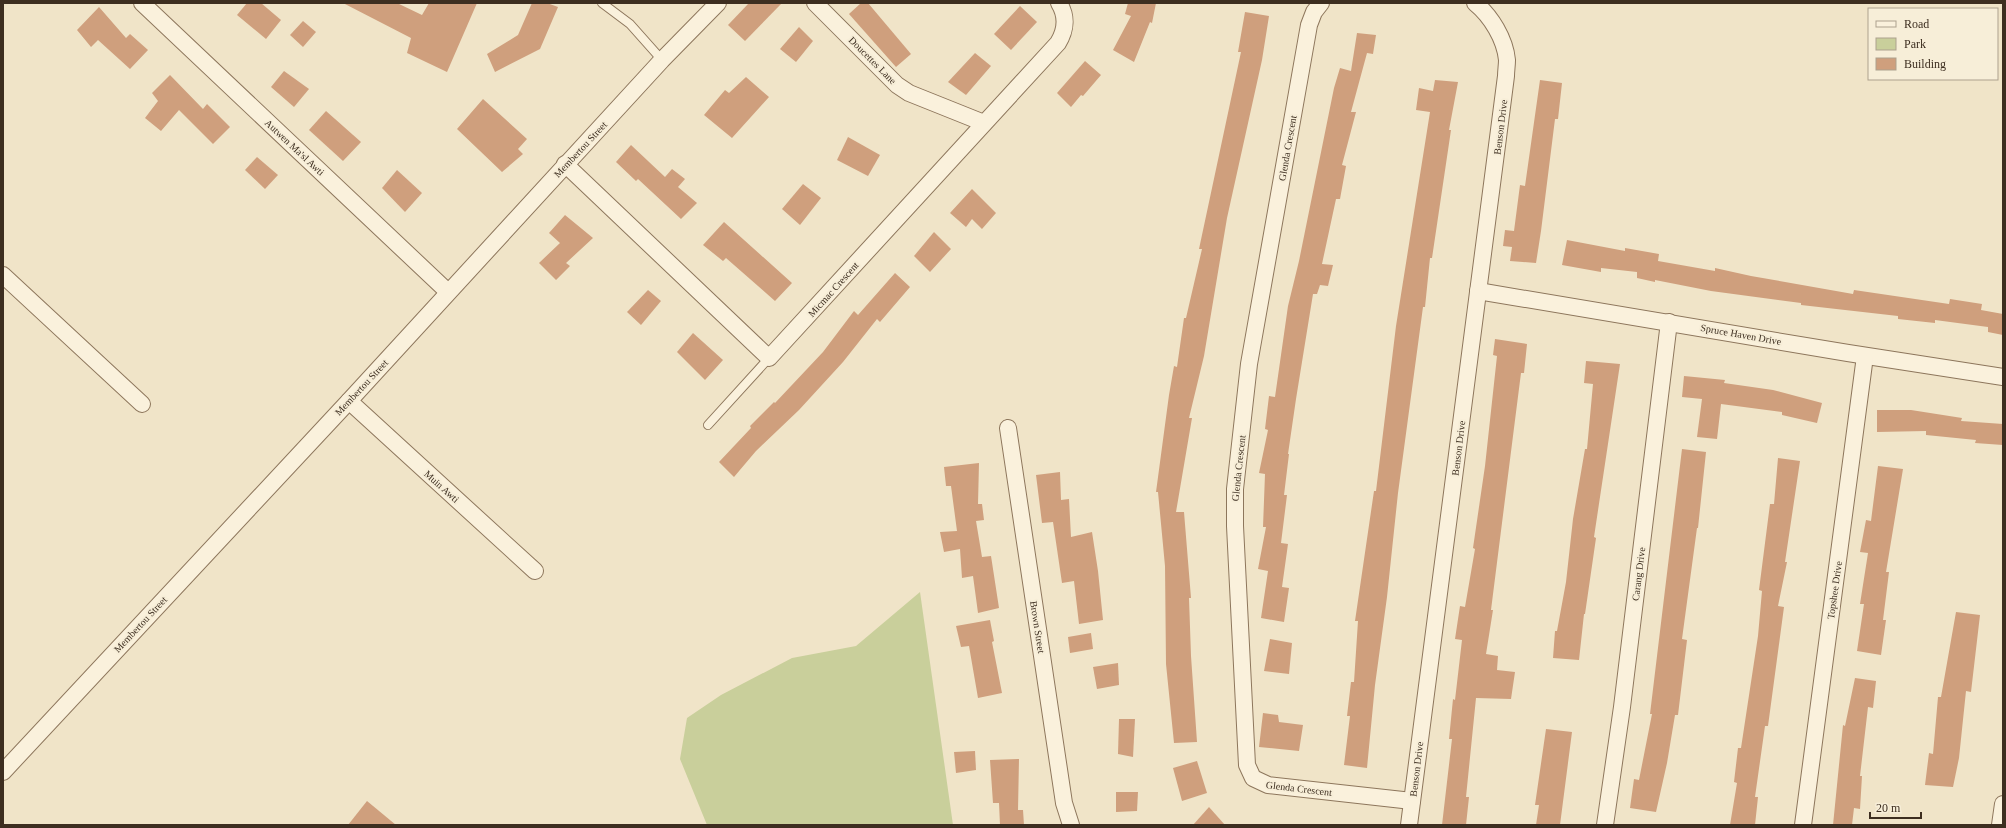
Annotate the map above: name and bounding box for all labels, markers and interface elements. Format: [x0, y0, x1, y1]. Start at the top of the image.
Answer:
legend [1868, 8, 1998, 80]
text: Road [1904, 17, 1929, 31]
street label: Doucettes Lane [847, 34, 899, 87]
text: Park [1904, 37, 1926, 51]
text: Building [1904, 57, 1946, 71]
street label: Benson Drive [1492, 98, 1509, 155]
street label: Glenda Crescent [1276, 114, 1299, 182]
street label: Autwen Ma'sl Awti [263, 117, 327, 178]
street label: Membertou Street [552, 119, 609, 180]
street label: Micmac Crescent [806, 259, 861, 319]
street label: Spruce Haven Drive [1700, 322, 1783, 347]
street label: Membertou Street [333, 357, 390, 418]
street label: Benson Drive [1450, 419, 1467, 476]
street label: Glenda Crescent [1230, 434, 1247, 502]
street label: Muin Awti [422, 468, 461, 505]
street label: Carang Drive [1630, 546, 1647, 602]
street label: Topshee Drive [1825, 560, 1844, 620]
street label: Membertou Street [112, 594, 169, 655]
street label: Brown Street [1028, 600, 1047, 654]
street label: Benson Drive [1408, 740, 1425, 797]
street label: Glenda Crescent [1265, 779, 1333, 798]
scale bar [1870, 794, 1921, 820]
text: 20 m [1876, 801, 1901, 815]

